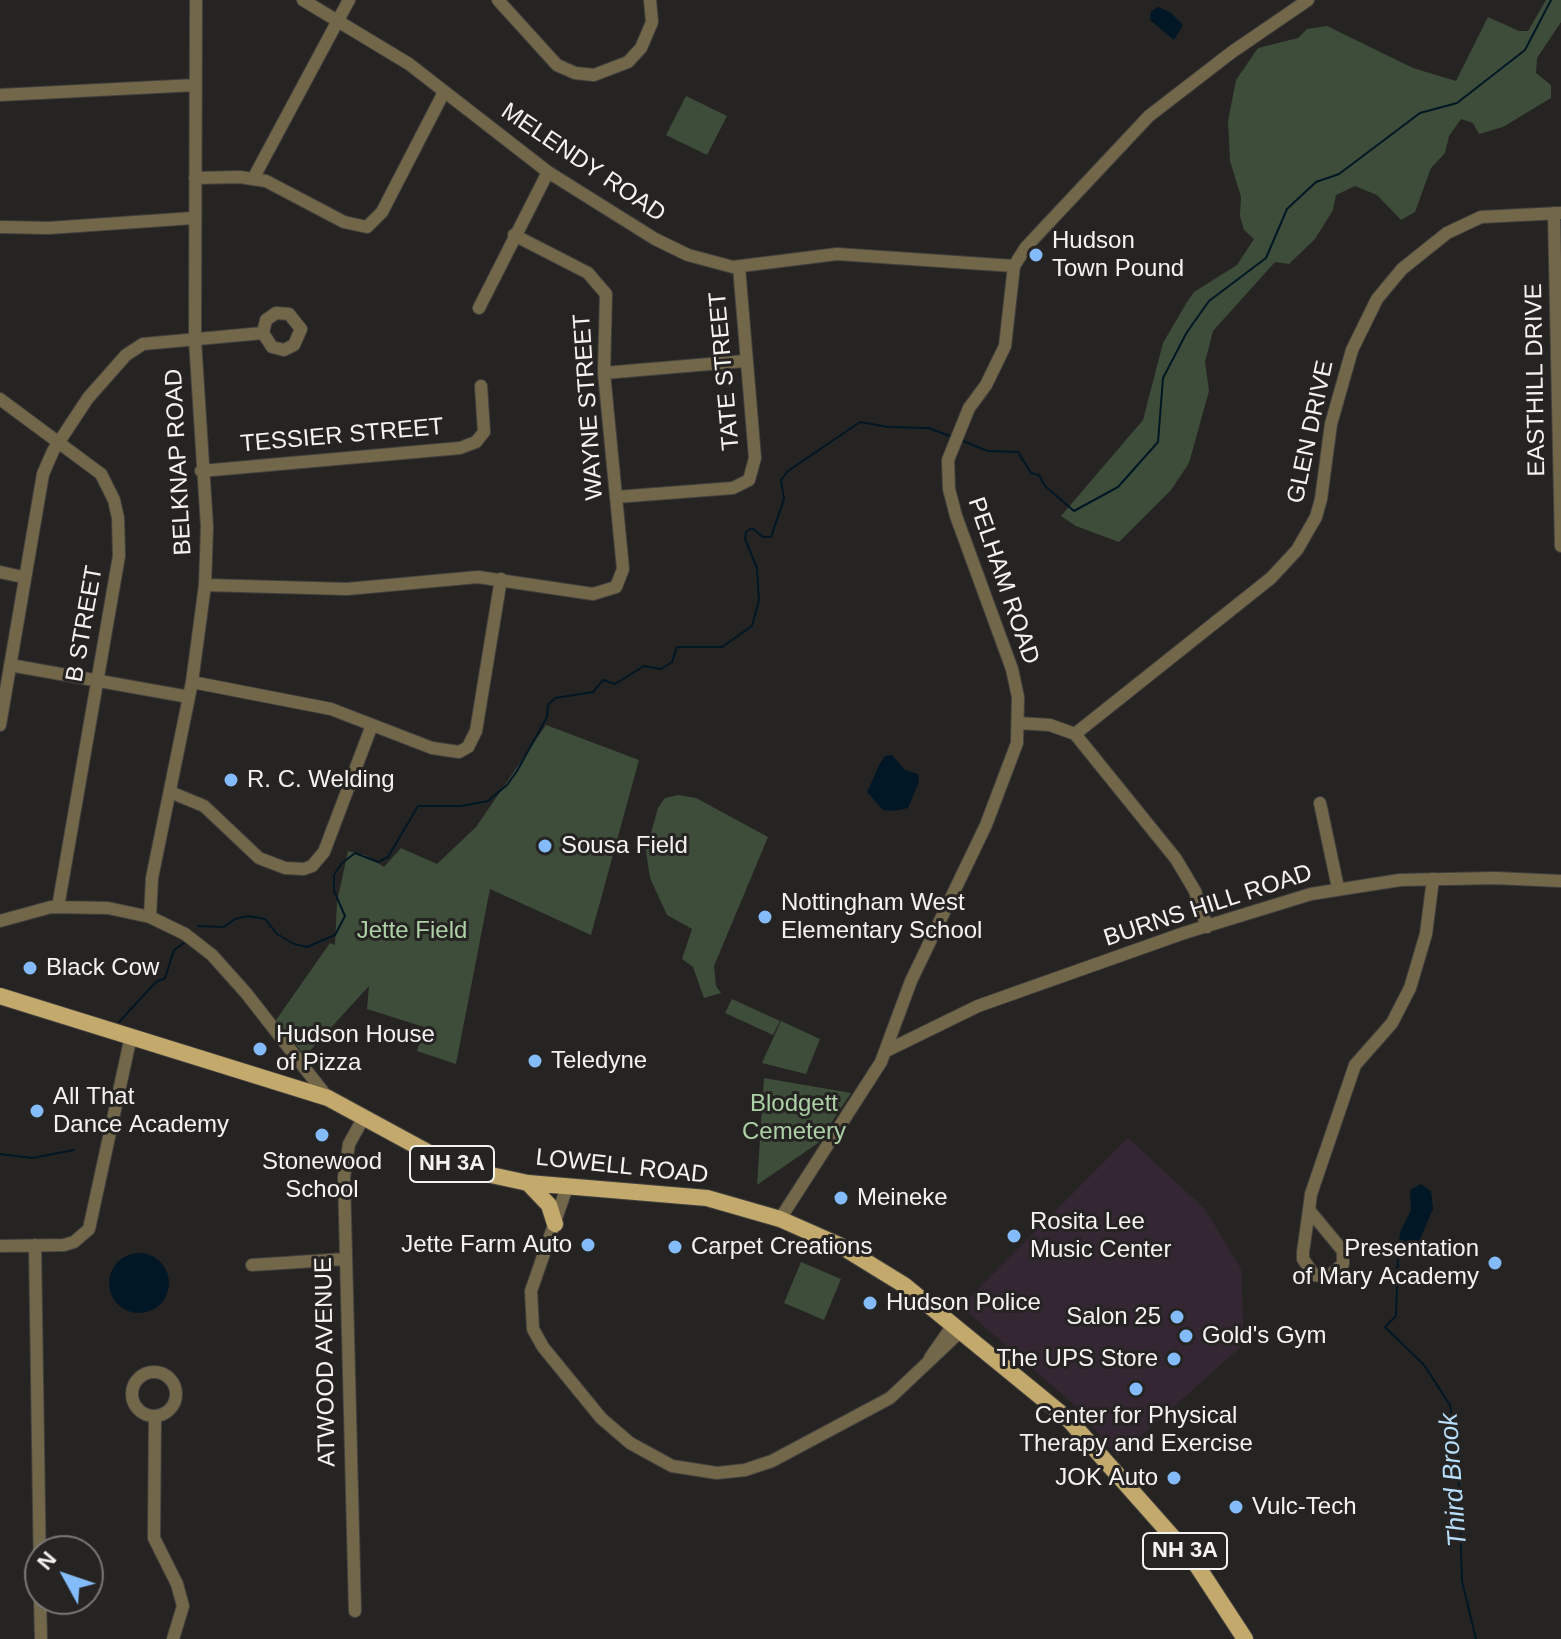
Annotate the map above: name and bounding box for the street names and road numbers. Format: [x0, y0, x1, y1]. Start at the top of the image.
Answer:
street label: MELENDY ROAD [495, 97, 671, 229]
street label: EASTHILL DRIVE [1520, 283, 1552, 477]
street label: TATE STREET [704, 290, 746, 452]
street label: WAYNE STREET [568, 313, 610, 501]
street label: GLEN DRIVE [1282, 358, 1340, 506]
street label: BELKNAP ROAD [160, 368, 198, 556]
street label: TESSIER STREET [239, 413, 445, 459]
street label: PELHAM ROAD [961, 494, 1045, 668]
street label: B STREET [61, 564, 109, 684]
street label: BURNS HILL ROAD [1100, 859, 1316, 953]
street label: LOWELL ROAD [534, 1144, 710, 1190]
road number: NH 3A [410, 1146, 494, 1182]
street label: ATWOOD AVENUE [310, 1257, 342, 1467]
road number: NH 3A [1143, 1533, 1227, 1569]

